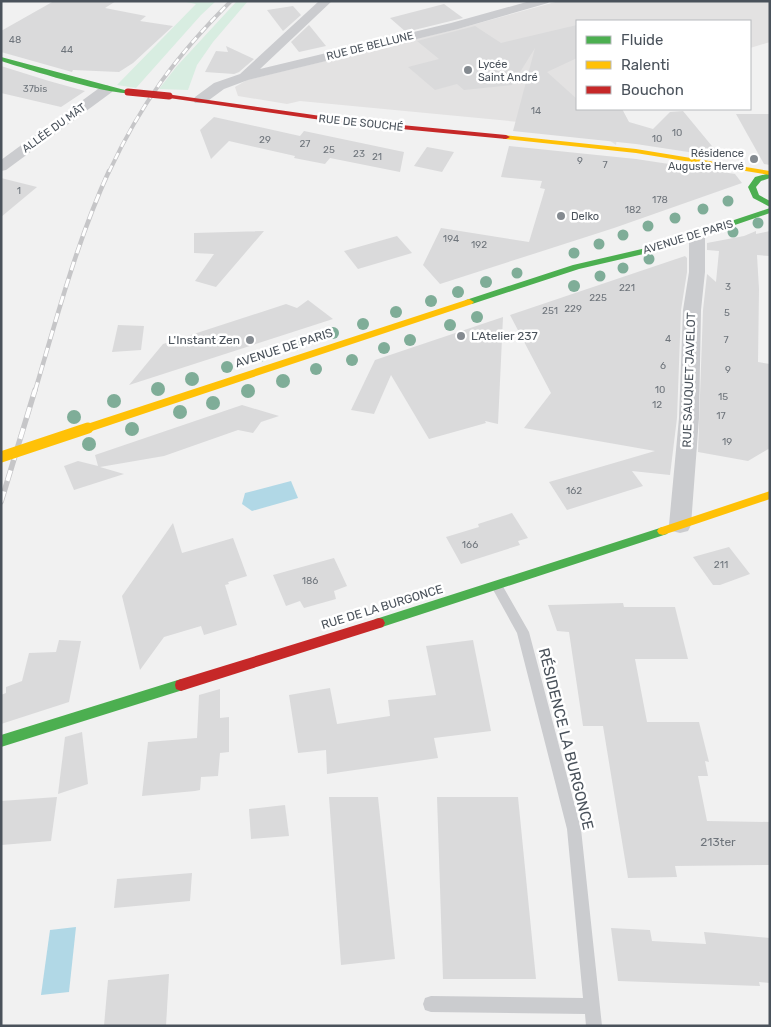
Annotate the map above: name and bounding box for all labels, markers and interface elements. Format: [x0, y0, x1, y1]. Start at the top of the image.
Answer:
legend [576, 20, 751, 110]
street label: RUE DE BELLUNE [325, 29, 415, 63]
text: Fluide [621, 31, 663, 49]
house number: 48 [9, 34, 21, 46]
house number: 44 [61, 44, 73, 56]
text: Ralenti [621, 56, 670, 74]
place label: Lycée Saint André [478, 58, 538, 84]
marker: Lycée Saint André [462, 64, 474, 76]
text: Bouchon [621, 81, 684, 99]
house number: 37bis [23, 83, 47, 95]
street label: ALLÉE DU MÂT [20, 100, 89, 155]
house number: 14 [531, 105, 541, 117]
street label: RUE DE SOUCHÉ [318, 112, 404, 134]
house number: 10 [672, 127, 682, 139]
house number: 10 [652, 133, 662, 145]
house number: 29 [259, 134, 271, 146]
house number: 27 [300, 138, 311, 150]
house number: 25 [323, 144, 335, 156]
place label: Résidence Auguste Hervé [668, 147, 744, 173]
house number: 23 [353, 148, 365, 160]
house number: 21 [372, 151, 382, 163]
marker: Résidence Auguste Hervé [748, 153, 760, 165]
house number: 9 [577, 155, 583, 167]
house number: 7 [602, 159, 608, 171]
house number: 1 [17, 185, 21, 197]
house number: 178 [652, 194, 668, 206]
house number: 182 [625, 204, 641, 216]
marker: Delko [555, 210, 567, 222]
place label: Delko [571, 210, 599, 223]
street label: AVENUE DE PARIS [641, 217, 735, 257]
house number: 194 [443, 233, 459, 245]
house number: 192 [471, 239, 487, 251]
house number: 3 [725, 281, 731, 293]
house number: 221 [619, 282, 635, 294]
house number: 225 [589, 292, 607, 304]
house number: 229 [564, 303, 582, 315]
house number: 251 [542, 305, 558, 317]
house number: 5 [724, 307, 730, 319]
street label: RUE SAUQUET JAVELOT [680, 312, 698, 448]
street label: AVENUE DE PARIS [233, 326, 335, 370]
place label: L'Atelier 237 [471, 329, 538, 343]
marker: L'Atelier 237 [455, 330, 467, 342]
place label: L'Instant Zen [168, 333, 240, 347]
house number: 4 [665, 333, 671, 345]
marker: L'Instant Zen [244, 334, 256, 346]
house number: 7 [723, 334, 729, 346]
house number: 6 [660, 360, 666, 372]
house number: 9 [725, 364, 731, 376]
house number: 10 [655, 384, 665, 396]
house number: 15 [718, 391, 728, 403]
house number: 12 [652, 399, 662, 411]
house number: 17 [716, 410, 726, 422]
house number: 19 [722, 436, 732, 448]
house number: 162 [566, 485, 582, 497]
house number: 166 [462, 539, 478, 551]
house number: 211 [714, 559, 728, 571]
house number: 186 [302, 575, 318, 587]
street label: RUE DE LA BURGONCE [319, 582, 445, 632]
street label: RÉSIDENCE LA BURGONCE [535, 646, 597, 832]
house number: 213ter [700, 835, 736, 849]

